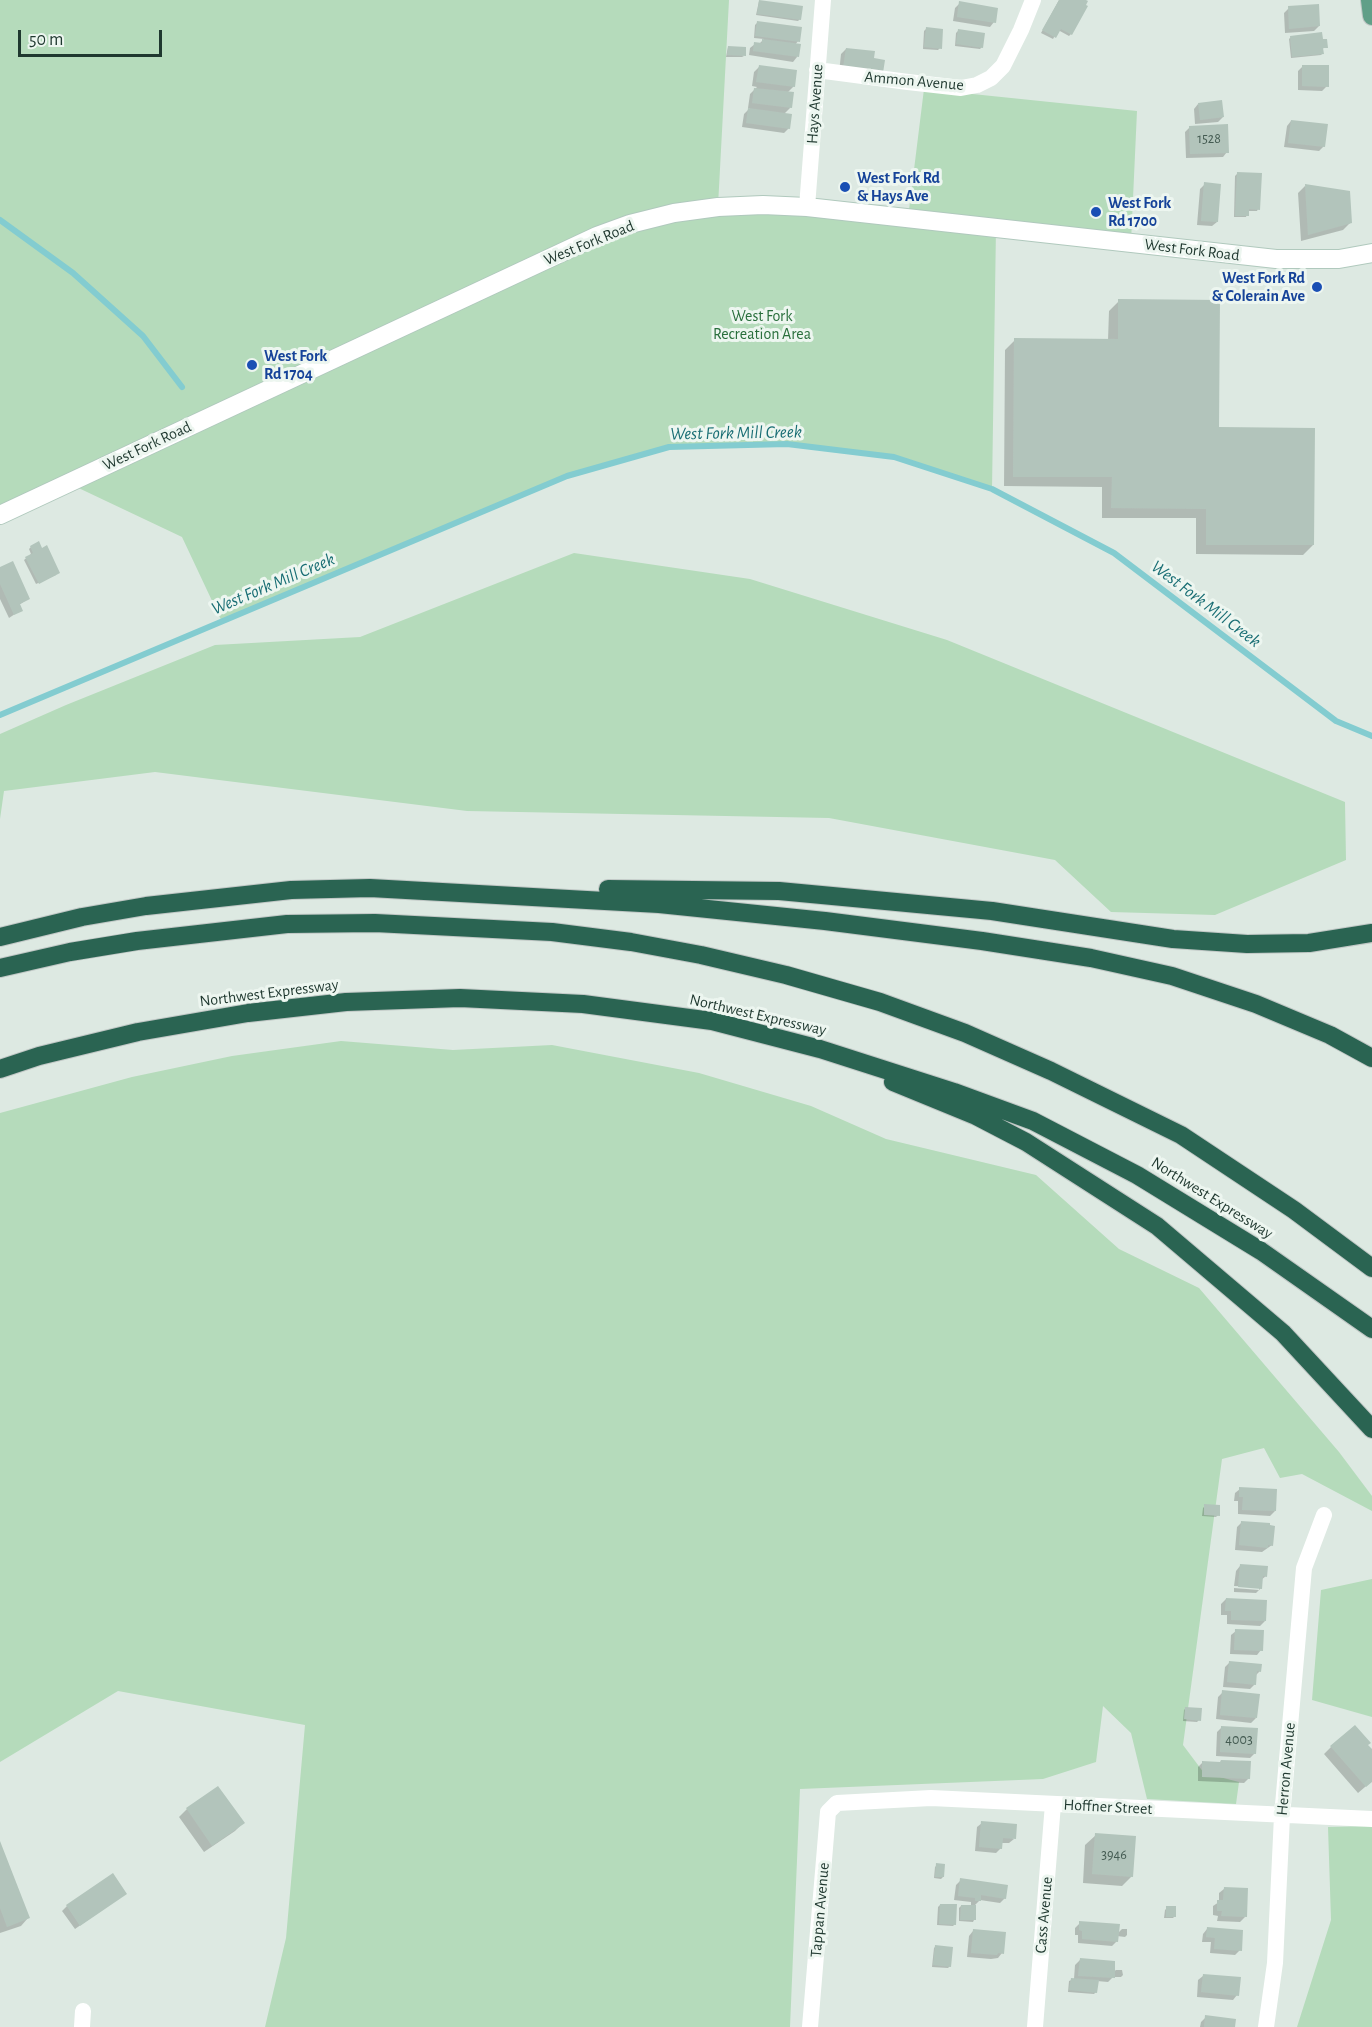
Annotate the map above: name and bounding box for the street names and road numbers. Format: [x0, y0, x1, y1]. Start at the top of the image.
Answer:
street label: Hays Avenue [803, 64, 827, 144]
street label: Ammon Avenue [863, 67, 965, 95]
street label: West Fork Road [541, 216, 637, 270]
street label: West Fork Road [1143, 235, 1241, 265]
street label: West Fork Road [100, 417, 194, 475]
street label: Northwest Expressway [198, 975, 340, 1011]
street label: Northwest Expressway [688, 990, 828, 1040]
street label: Northwest Expressway [1148, 1153, 1276, 1243]
street label: Herron Avenue [1272, 1722, 1300, 1816]
street label: Hoffner Street [1063, 1795, 1153, 1819]
street label: Tappan Avenue [806, 1862, 834, 1958]
street label: Cass Avenue [1031, 1876, 1057, 1954]

